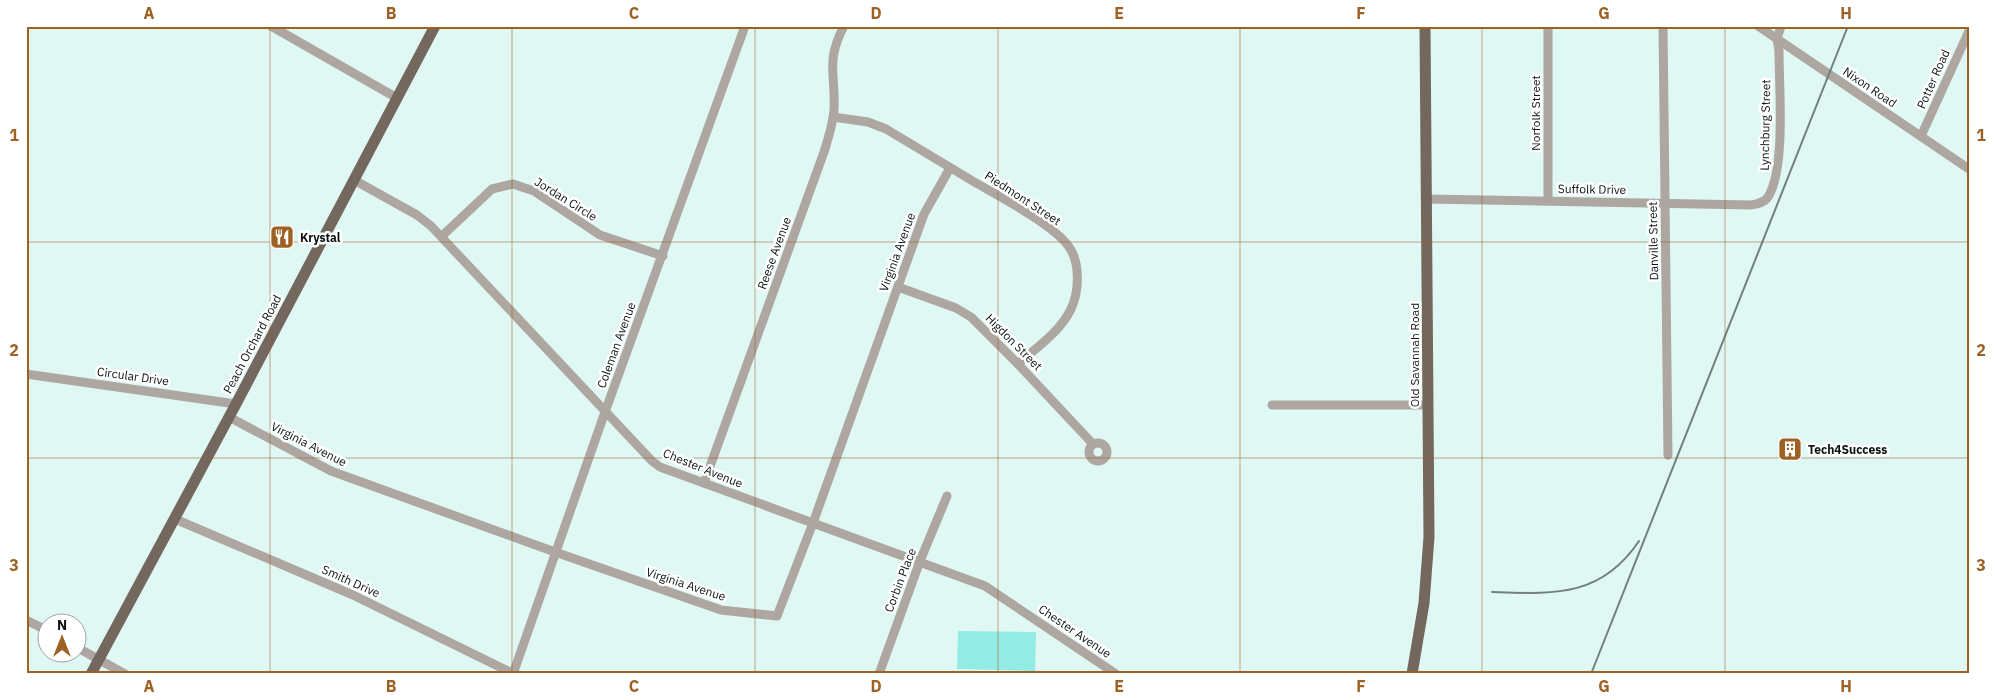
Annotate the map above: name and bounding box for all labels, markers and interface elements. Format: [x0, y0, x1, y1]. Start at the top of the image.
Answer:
text: A [144, 3, 155, 23]
text: B [386, 3, 397, 23]
text: C [629, 3, 639, 23]
text: D [870, 3, 882, 23]
text: E [1114, 3, 1124, 23]
text: F [1356, 3, 1366, 23]
text: G [1598, 3, 1610, 23]
text: H [1840, 3, 1852, 23]
street label: Potter Road [1913, 47, 1953, 111]
street label: Nixon Road [1840, 64, 1900, 110]
street label: Norfolk Street [1528, 75, 1543, 151]
street label: Lynchburg Street [1757, 79, 1773, 171]
text: 1 [9, 125, 19, 145]
text: 1 [1976, 125, 1986, 145]
street label: Piedmont Street [982, 168, 1064, 228]
street label: Jordan Circle [532, 174, 600, 224]
street label: Suffolk Drive [1558, 181, 1627, 197]
street label: Danville Street [1645, 201, 1661, 281]
street label: Virginia Avenue [876, 210, 918, 294]
street label: Reese Avenue [754, 214, 794, 291]
restaurant icon: Krystal [269, 224, 295, 250]
place label: Krystal [300, 230, 341, 245]
street label: Peach Orchard Road [220, 292, 284, 396]
street label: Coleman Avenue [593, 299, 639, 390]
street label: Old Savannah Road [1407, 303, 1422, 407]
street label: Higdon Street [983, 311, 1045, 373]
text: 2 [9, 340, 19, 360]
text: 2 [1976, 340, 1986, 360]
street label: Circular Drive [96, 364, 170, 389]
street label: Virginia Avenue [269, 418, 350, 470]
building icon: Tech4Success [1777, 436, 1803, 462]
place label: Tech4Success [1808, 442, 1887, 457]
street label: Chester Avenue [661, 445, 745, 491]
street label: Corbin Place [881, 545, 919, 614]
text: 3 [9, 555, 19, 575]
text: 3 [1976, 555, 1986, 575]
street label: Smith Drive [320, 562, 383, 601]
street label: Virginia Avenue [644, 564, 728, 604]
street label: Chester Avenue [1036, 601, 1115, 661]
north arrow [38, 612, 88, 662]
text: N [57, 616, 67, 634]
text: A [144, 676, 155, 696]
text: B [386, 676, 397, 696]
text: C [629, 676, 639, 696]
text: D [870, 676, 882, 696]
text: E [1114, 676, 1124, 696]
text: F [1356, 676, 1366, 696]
text: G [1598, 676, 1610, 696]
text: H [1840, 676, 1852, 696]

